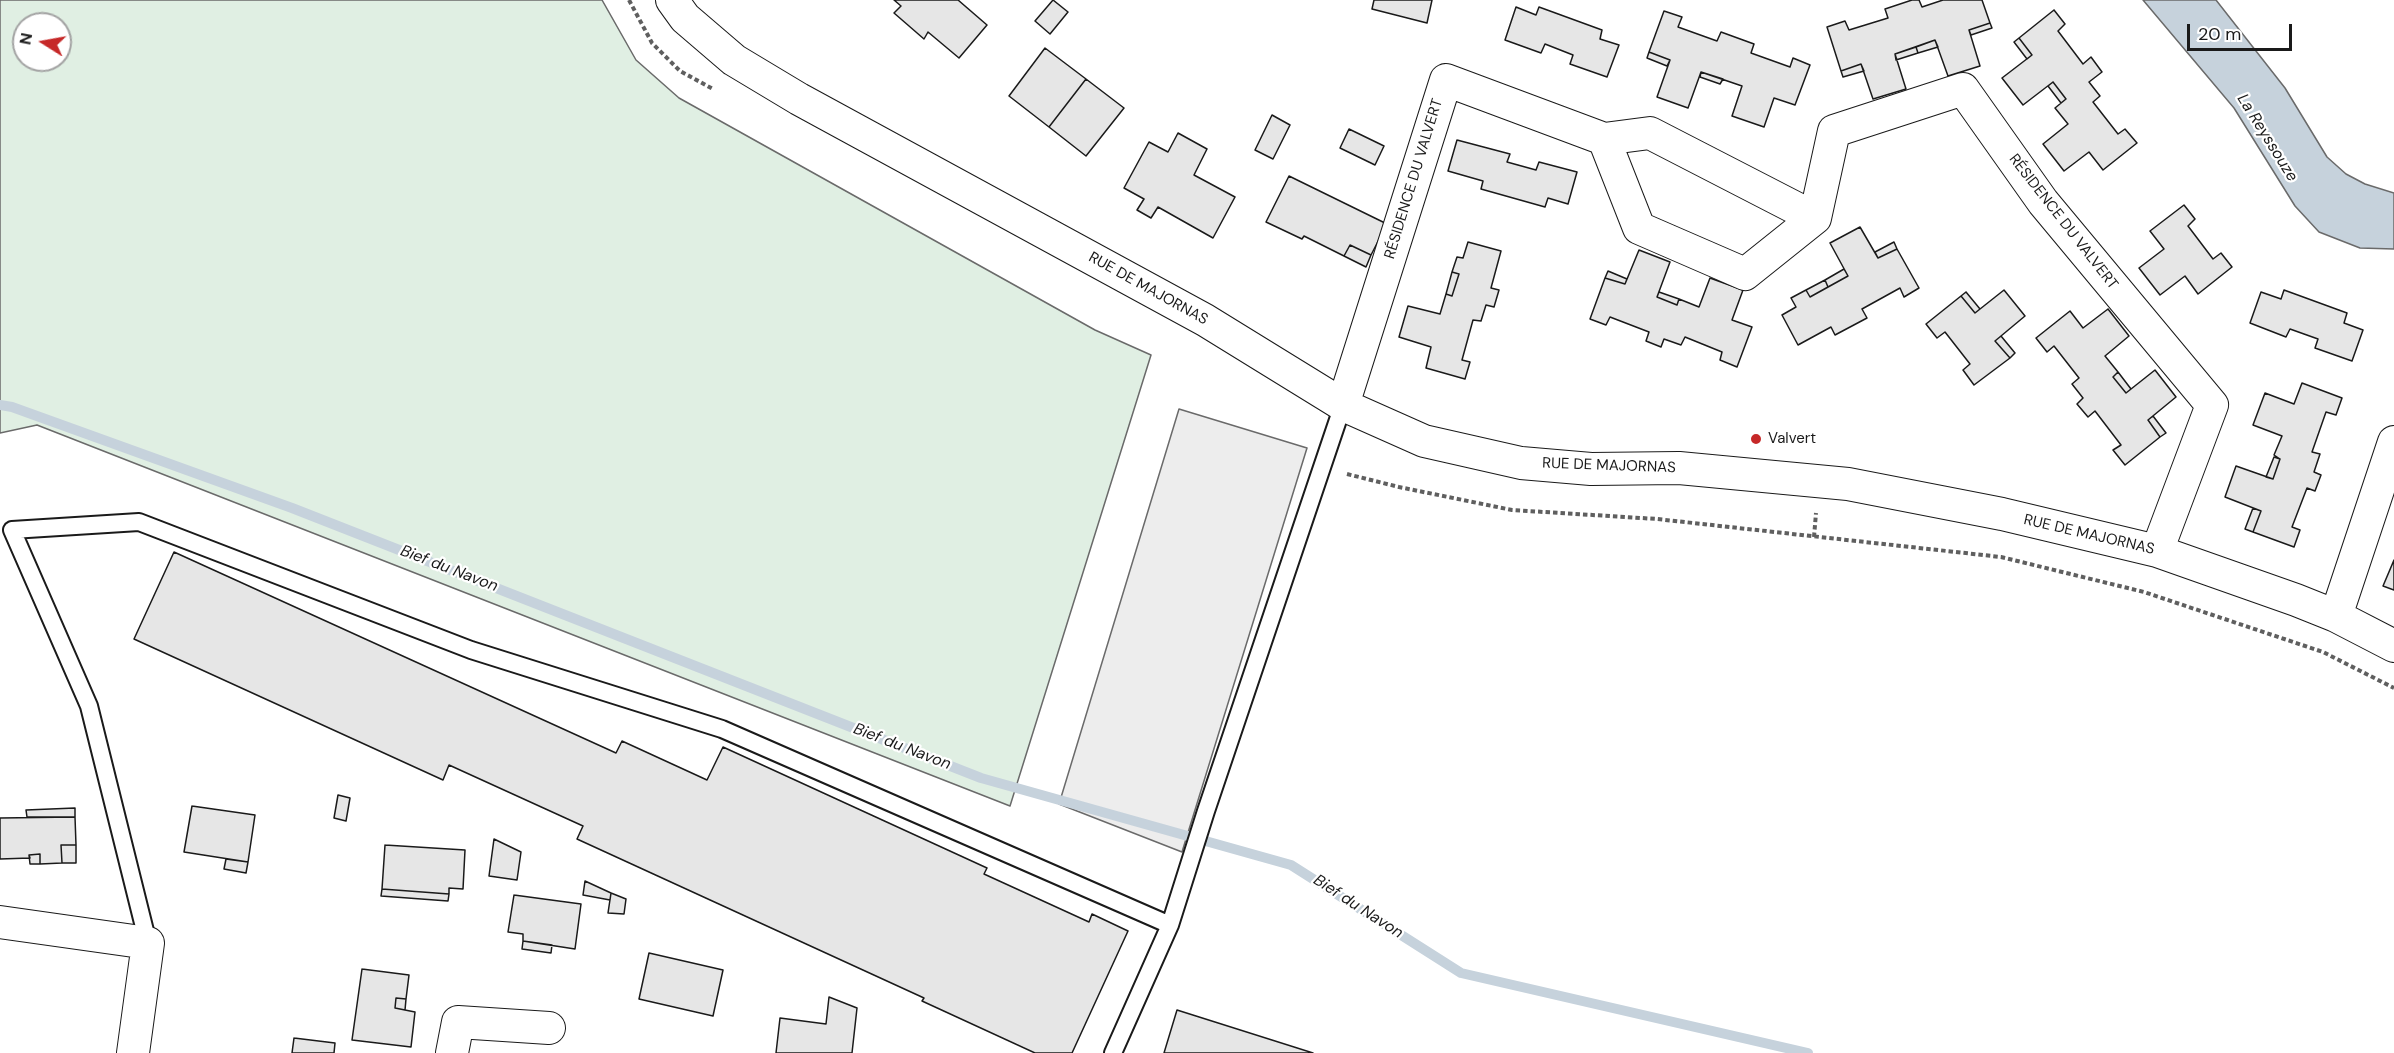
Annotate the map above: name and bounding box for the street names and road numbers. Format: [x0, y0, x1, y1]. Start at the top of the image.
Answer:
street label: RÉSIDENCE DU VALVERT [1381, 97, 1447, 261]
street label: RÉSIDENCE DU VALVERT [2005, 151, 2121, 293]
street label: RUE DE MAJORNAS [1085, 249, 1211, 329]
street label: RUE DE MAJORNAS [1542, 455, 1676, 477]
street label: RUE DE MAJORNAS [2022, 511, 2156, 559]

